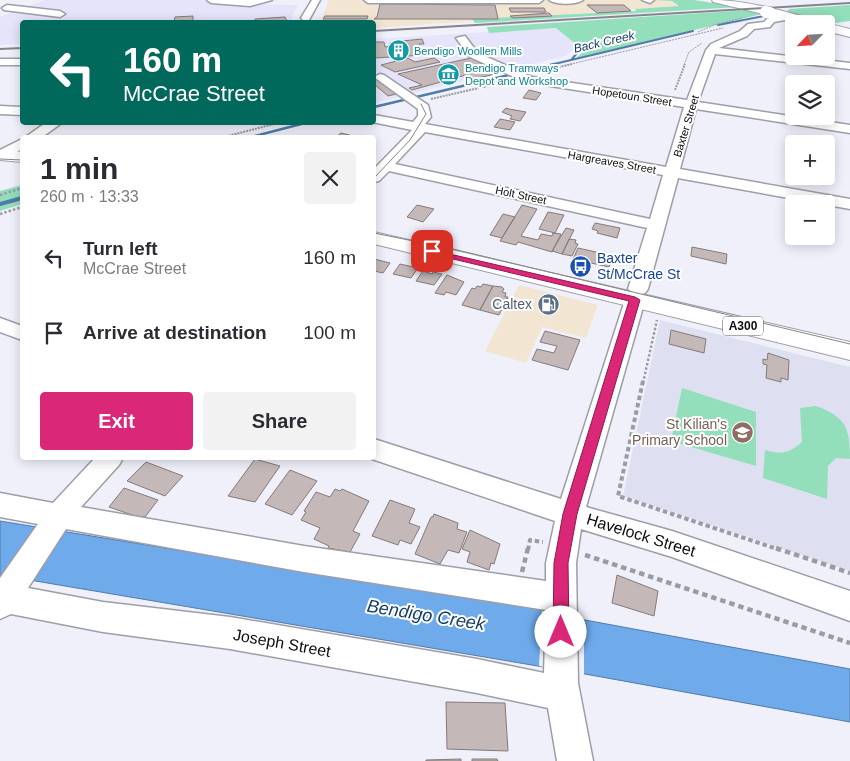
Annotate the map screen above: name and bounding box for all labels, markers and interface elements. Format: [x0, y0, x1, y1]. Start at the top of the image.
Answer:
north arrow [785, 15, 835, 65]
map controls [785, 15, 835, 245]
water label: Back Creek [572, 28, 637, 56]
building icon: Bendigo Woollen Mills [386, 39, 410, 63]
icon: left [40, 40, 105, 105]
text: 160 m [123, 40, 222, 79]
place label: Bendigo Woollen Mills [414, 45, 523, 57]
museum icon: Bendigo Tramways Depot and Workshop [437, 62, 461, 86]
place label: Bendigo Tramways Depot and Workshop [465, 62, 568, 87]
button: layers [785, 75, 835, 125]
text: McCrae Street [123, 81, 265, 106]
street label: Hopetoun Street [591, 84, 673, 108]
street label: Baxter Street [671, 94, 701, 158]
button: + [785, 135, 835, 185]
street label: Hargreaves Street [567, 148, 657, 176]
text: 1 min [40, 152, 118, 185]
button: close [304, 152, 356, 204]
street label: Holt Street [494, 184, 548, 206]
text: 260 m · 13:33 [40, 188, 139, 205]
button: − [785, 195, 835, 245]
pin [411, 230, 453, 272]
icon: arrive [418, 237, 446, 265]
text: Turn left [83, 238, 158, 259]
icon: left [40, 244, 68, 272]
text: 160 m [303, 247, 356, 268]
place label: Baxter St/McCrae St [597, 250, 680, 282]
bus stop icon: Baxter St/McCrae St [569, 254, 593, 278]
text: McCrae Street [83, 260, 186, 277]
fuel station icon: Caltex [536, 292, 560, 316]
place label: Caltex [492, 296, 532, 312]
road number: A300 [723, 316, 763, 336]
icon: arrive [40, 319, 68, 347]
text: Arrive at destination [83, 322, 267, 343]
text: 100 m [303, 322, 356, 343]
button: Exit [40, 392, 193, 450]
button: Share [203, 392, 356, 450]
place label: St Kilian's Primary School [632, 416, 727, 448]
school or university icon: St Kilian's Primary School [731, 420, 755, 444]
street label: Havelock Street [585, 510, 698, 560]
water label: Bendigo Creek [366, 596, 487, 634]
position arrow [534, 605, 586, 657]
street label: Joseph Street [232, 626, 333, 660]

